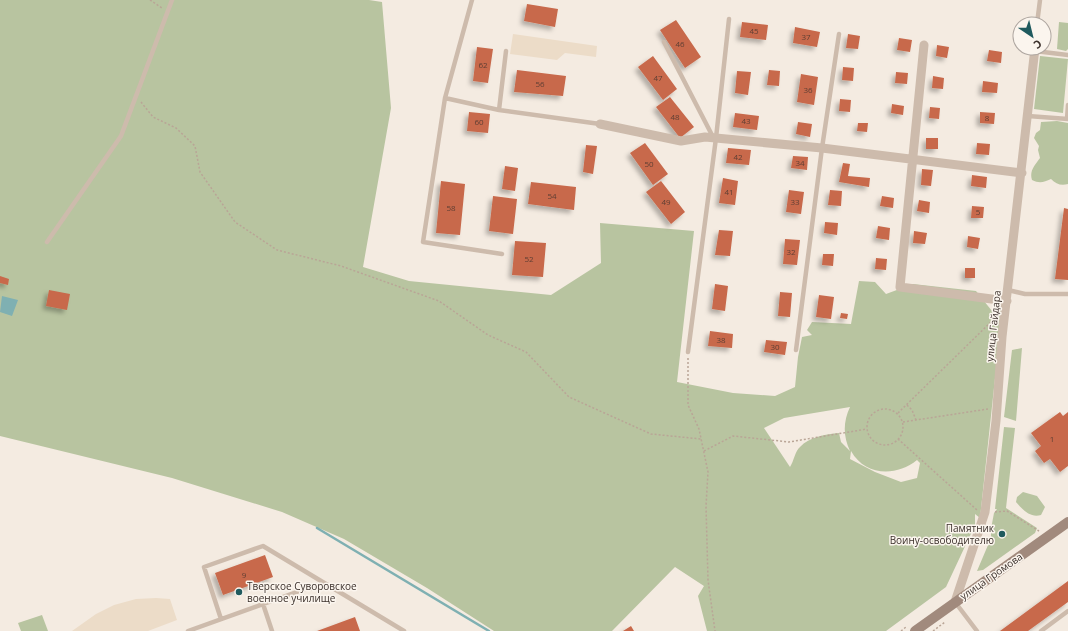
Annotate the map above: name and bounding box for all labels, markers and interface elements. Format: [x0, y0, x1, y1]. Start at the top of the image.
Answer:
north arrow [1012, 16, 1052, 56]
house number: 45 [749, 25, 759, 36]
house number: 37 [801, 31, 811, 42]
text: С [1031, 36, 1045, 53]
house number: 46 [675, 38, 685, 49]
house number: 62 [478, 59, 488, 70]
house number: 47 [653, 72, 663, 83]
house number: 56 [535, 78, 545, 89]
house number: 36 [803, 84, 813, 95]
house number: 48 [670, 111, 680, 122]
house number: 8 [985, 112, 990, 123]
house number: 43 [741, 115, 751, 126]
house number: 60 [474, 116, 484, 127]
house number: 42 [733, 151, 743, 162]
house number: 34 [795, 157, 805, 168]
house number: 50 [644, 158, 654, 169]
house number: 41 [724, 186, 734, 197]
house number: 54 [547, 190, 557, 201]
house number: 49 [661, 196, 671, 207]
house number: 33 [790, 196, 800, 207]
house number: 58 [446, 202, 456, 213]
house number: 5 [976, 206, 981, 217]
house number: 32 [786, 246, 796, 257]
house number: 52 [524, 253, 534, 264]
street label: улица Гайдара [982, 290, 1004, 362]
house number: 38 [716, 334, 726, 345]
house number: 30 [770, 341, 780, 352]
house number: 1 [1050, 433, 1054, 444]
place label: Памятник Воину-освободителю [890, 521, 995, 547]
marker: Памятник Воину-освободителю [997, 529, 1007, 539]
street label: улица Громова [957, 549, 1025, 603]
house number: 9 [242, 569, 247, 580]
place label: Тверское Суворовское военное училище [247, 579, 357, 605]
marker: Тверское Суворовское военное училище [234, 587, 244, 597]

